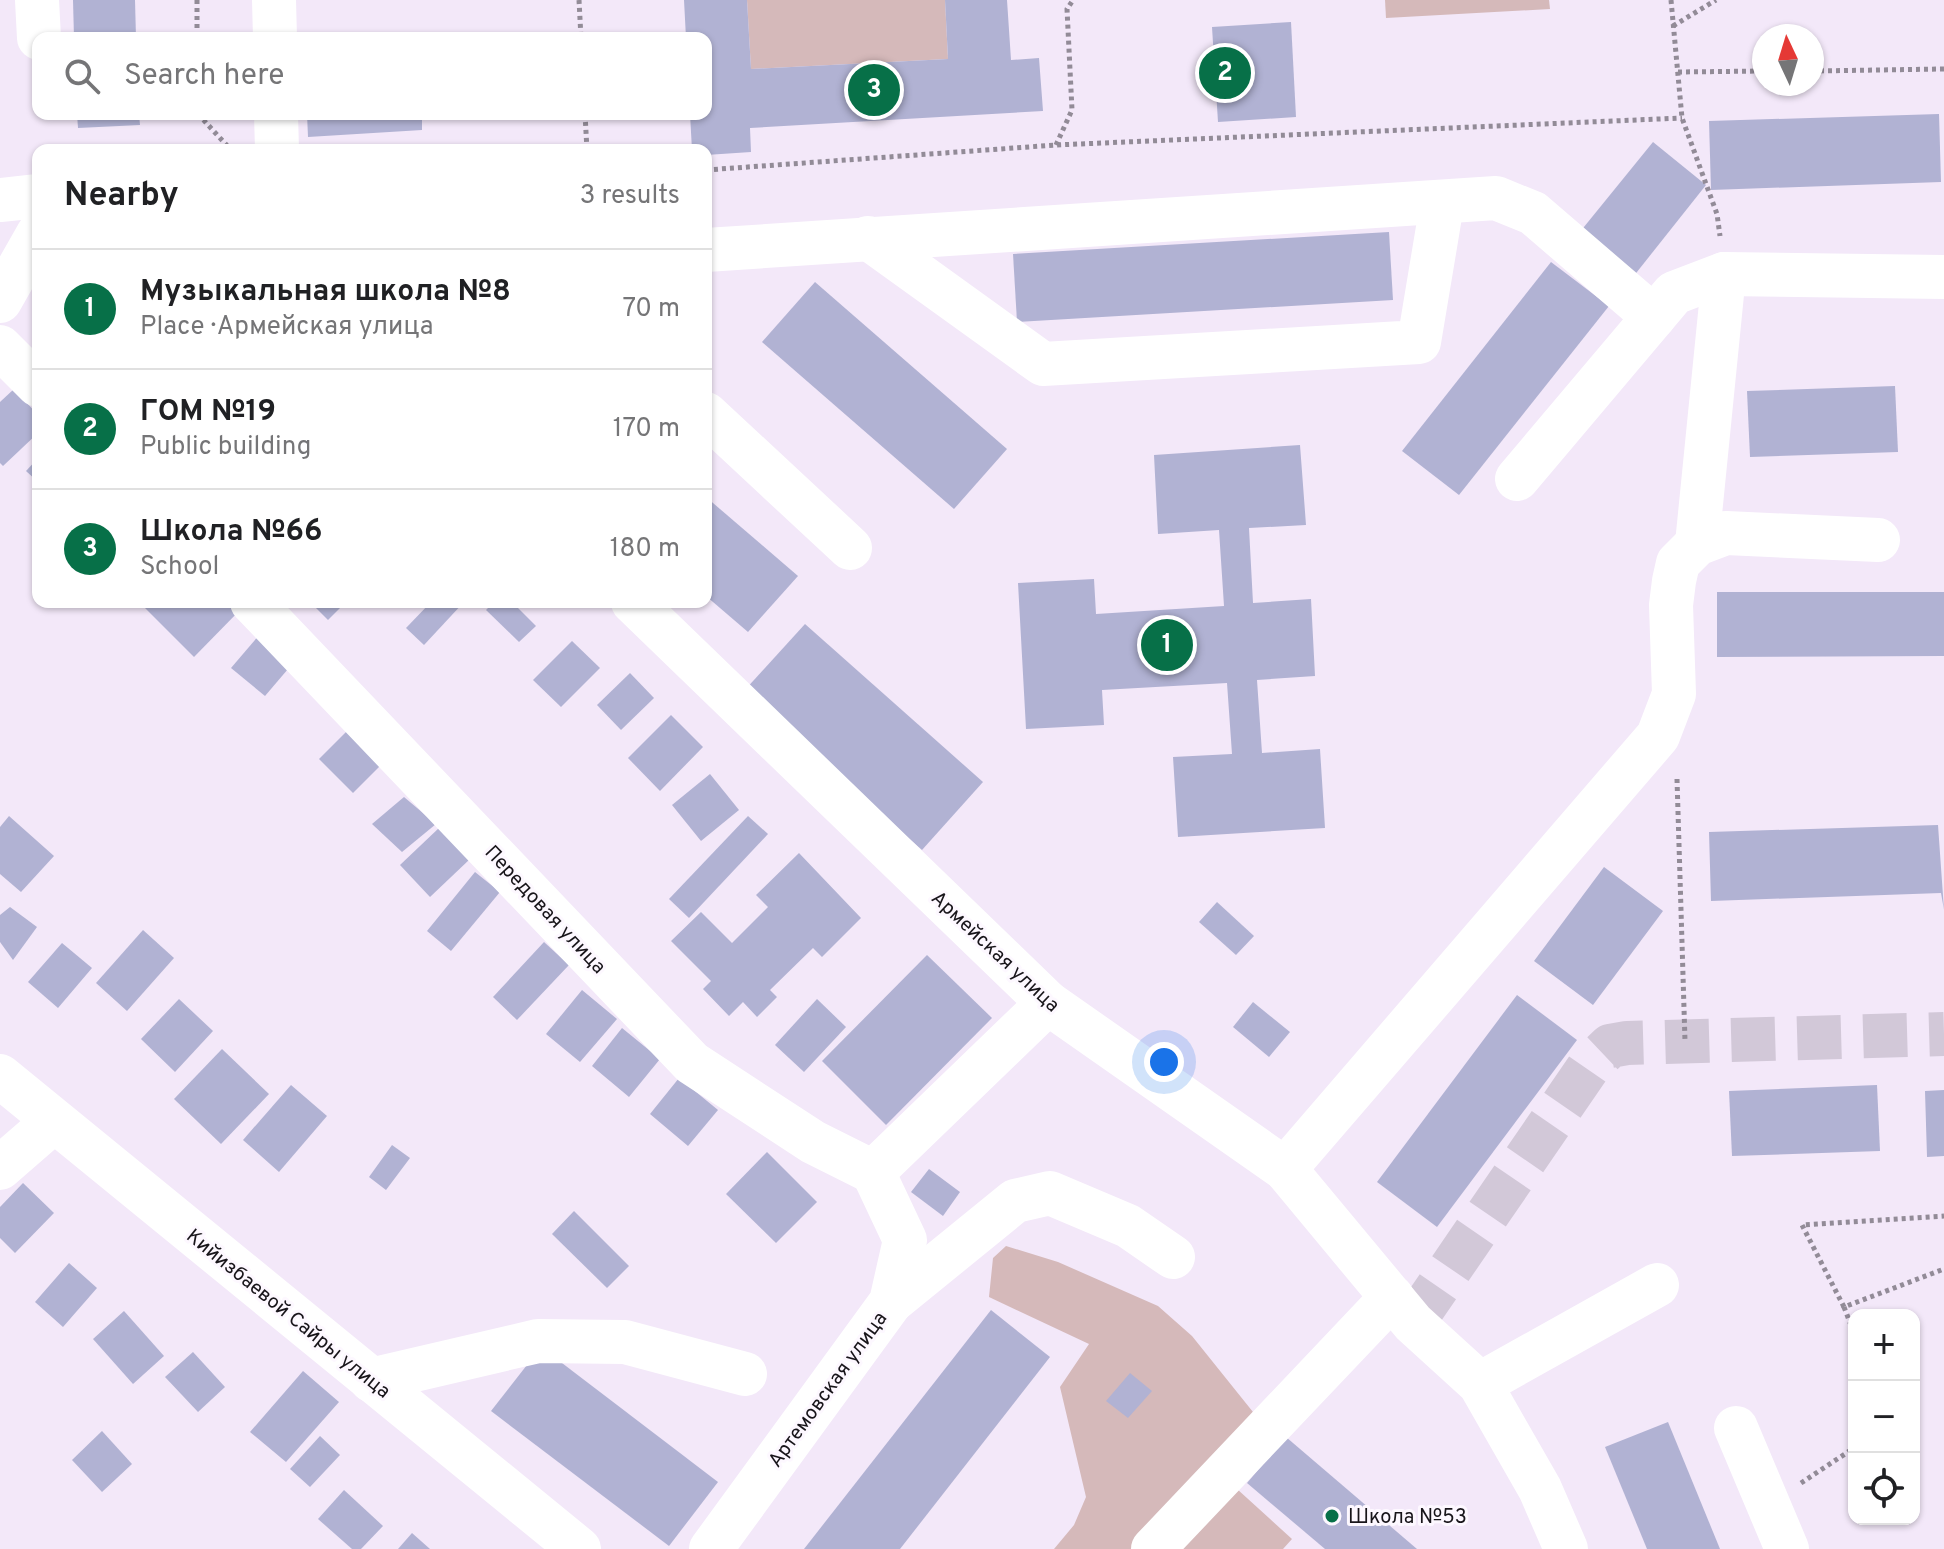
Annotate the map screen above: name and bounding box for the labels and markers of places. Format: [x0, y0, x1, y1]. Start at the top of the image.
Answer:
pin: 2 [1199, 43, 1251, 103]
pin: 3 [848, 60, 900, 120]
pin: 1 [1141, 615, 1193, 675]
place label: Школа №53 [1348, 1505, 1467, 1531]
marker: Школа №53 [1323, 1507, 1341, 1525]

